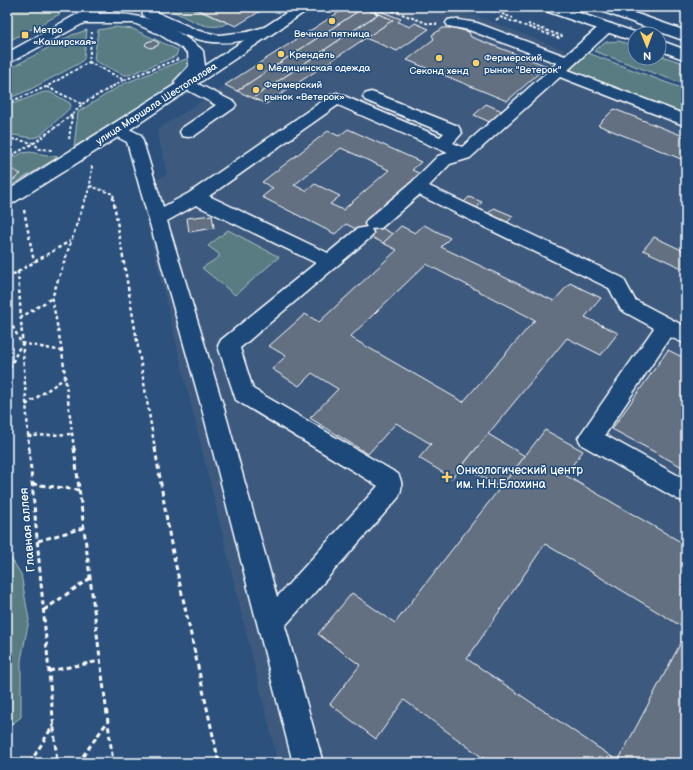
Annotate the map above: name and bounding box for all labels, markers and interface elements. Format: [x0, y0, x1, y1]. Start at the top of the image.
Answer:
marker: Вечная пятница [327, 16, 337, 26]
place label: Метро «Каширская» [33, 24, 97, 48]
north arrow [627, 26, 667, 66]
place label: Вечная пятница [294, 28, 370, 40]
marker: Метро «Каширская» [20, 30, 30, 40]
marker: Крендель [276, 49, 286, 59]
place label: Крендель [289, 49, 335, 61]
text: N [643, 49, 651, 62]
place label: Фермерский рынок "Ветерок" [484, 52, 562, 76]
marker: Секонд хенд [434, 53, 444, 63]
marker: Фермерский рынок "Ветерок" [471, 58, 481, 68]
street label: улица Маршала Шестопалова [94, 60, 219, 147]
marker: Медицинская одежда [255, 62, 265, 72]
place label: Медицинская одежда [268, 62, 371, 74]
place label: Секонд хенд [410, 65, 468, 77]
place label: Фермерский рынок «Ветерок» [264, 79, 345, 103]
marker: Фермерский рынок «Ветерок» [251, 85, 261, 95]
place label: Онкологический центр им. Н.Н.Блохина [456, 463, 583, 492]
marker: Онкологический центр им. Н.Н.Блохина [441, 471, 453, 483]
street label: Главная аллея [16, 487, 39, 573]

